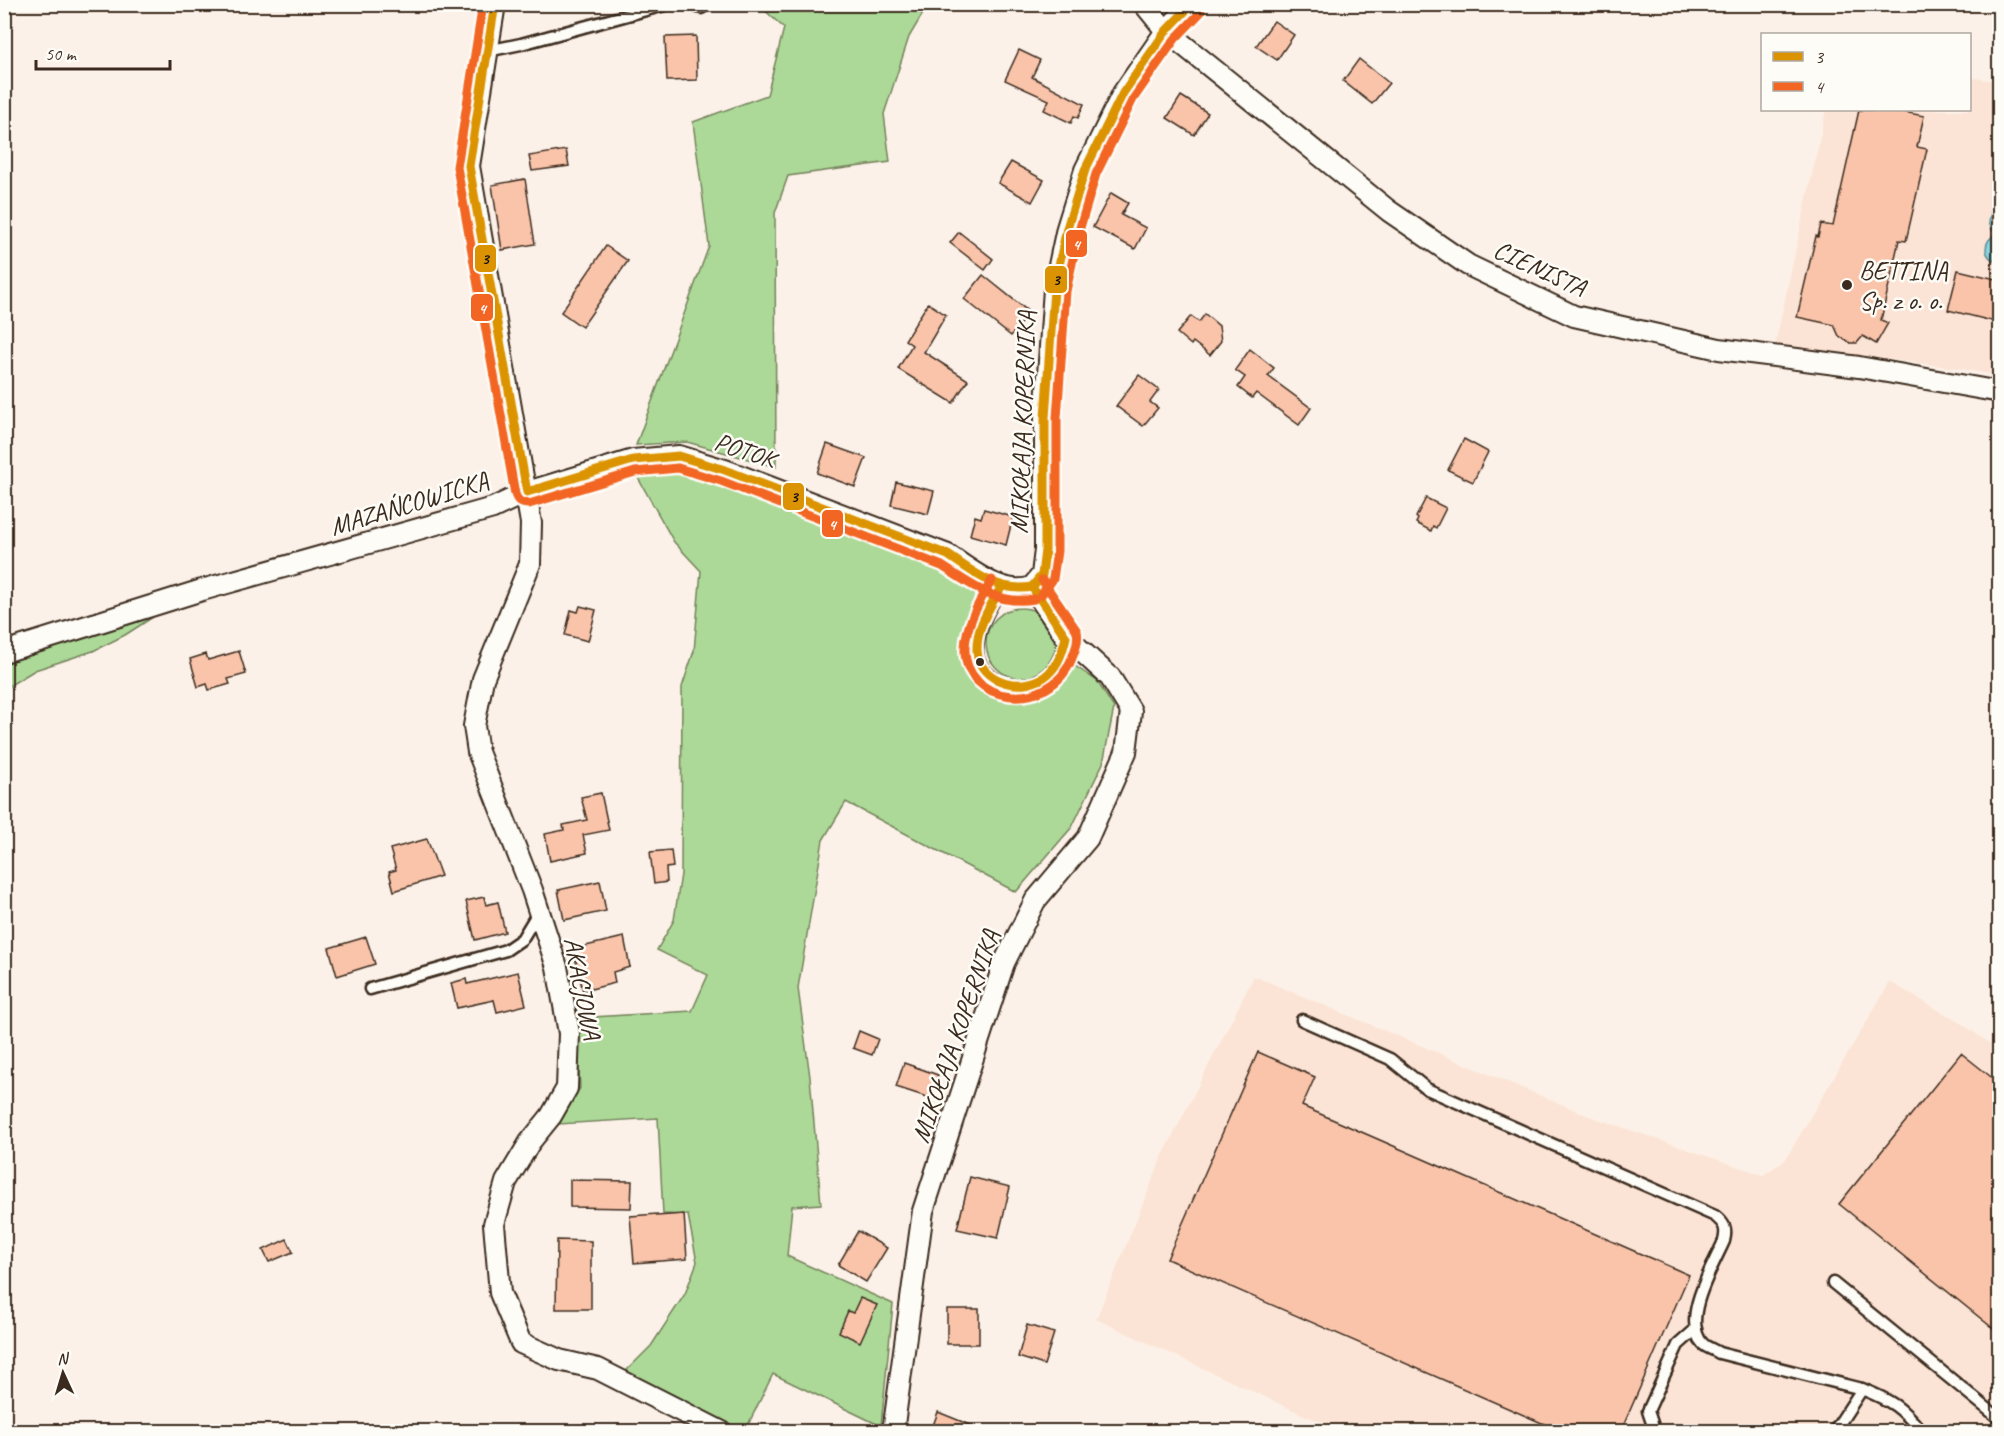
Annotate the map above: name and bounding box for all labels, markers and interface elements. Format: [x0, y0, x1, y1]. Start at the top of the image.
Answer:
scale bar [36, 33, 170, 71]
legend [1761, 33, 1971, 111]
text: 50 m [45, 43, 78, 65]
text: 3 [1815, 46, 1825, 68]
text: 4 [1815, 76, 1825, 98]
line badge: 4 [1065, 229, 1088, 258]
street label: CIENISTA [1488, 233, 1593, 305]
text: 4 [1072, 235, 1081, 255]
line badge: 3 [474, 244, 497, 273]
text: 3 [481, 249, 490, 269]
place label: BETTINA Sp. z o. o. [1859, 254, 1949, 317]
line badge: 3 [1044, 265, 1068, 294]
text: 3 [1052, 270, 1061, 290]
marker: BETTINA Sp. z o. o. [1840, 278, 1854, 292]
line badge: 4 [470, 293, 494, 322]
text: 4 [478, 299, 487, 319]
street label: MIKOŁAJA KOPERNIKA [1002, 309, 1043, 534]
street label: POTOK [710, 425, 783, 477]
street label: MAZAŃCOWICKA [326, 463, 493, 543]
line badge: 3 [782, 482, 805, 511]
text: 3 [790, 487, 799, 507]
line badge: 4 [821, 509, 844, 538]
text: 4 [828, 515, 837, 535]
unlabelled marker [974, 656, 986, 668]
street label: MIKOŁAJA KOPERNIKA [904, 925, 1008, 1147]
street label: AKACJOWA [556, 934, 609, 1044]
north arrow [33, 1343, 93, 1403]
text: N [56, 1348, 71, 1369]

